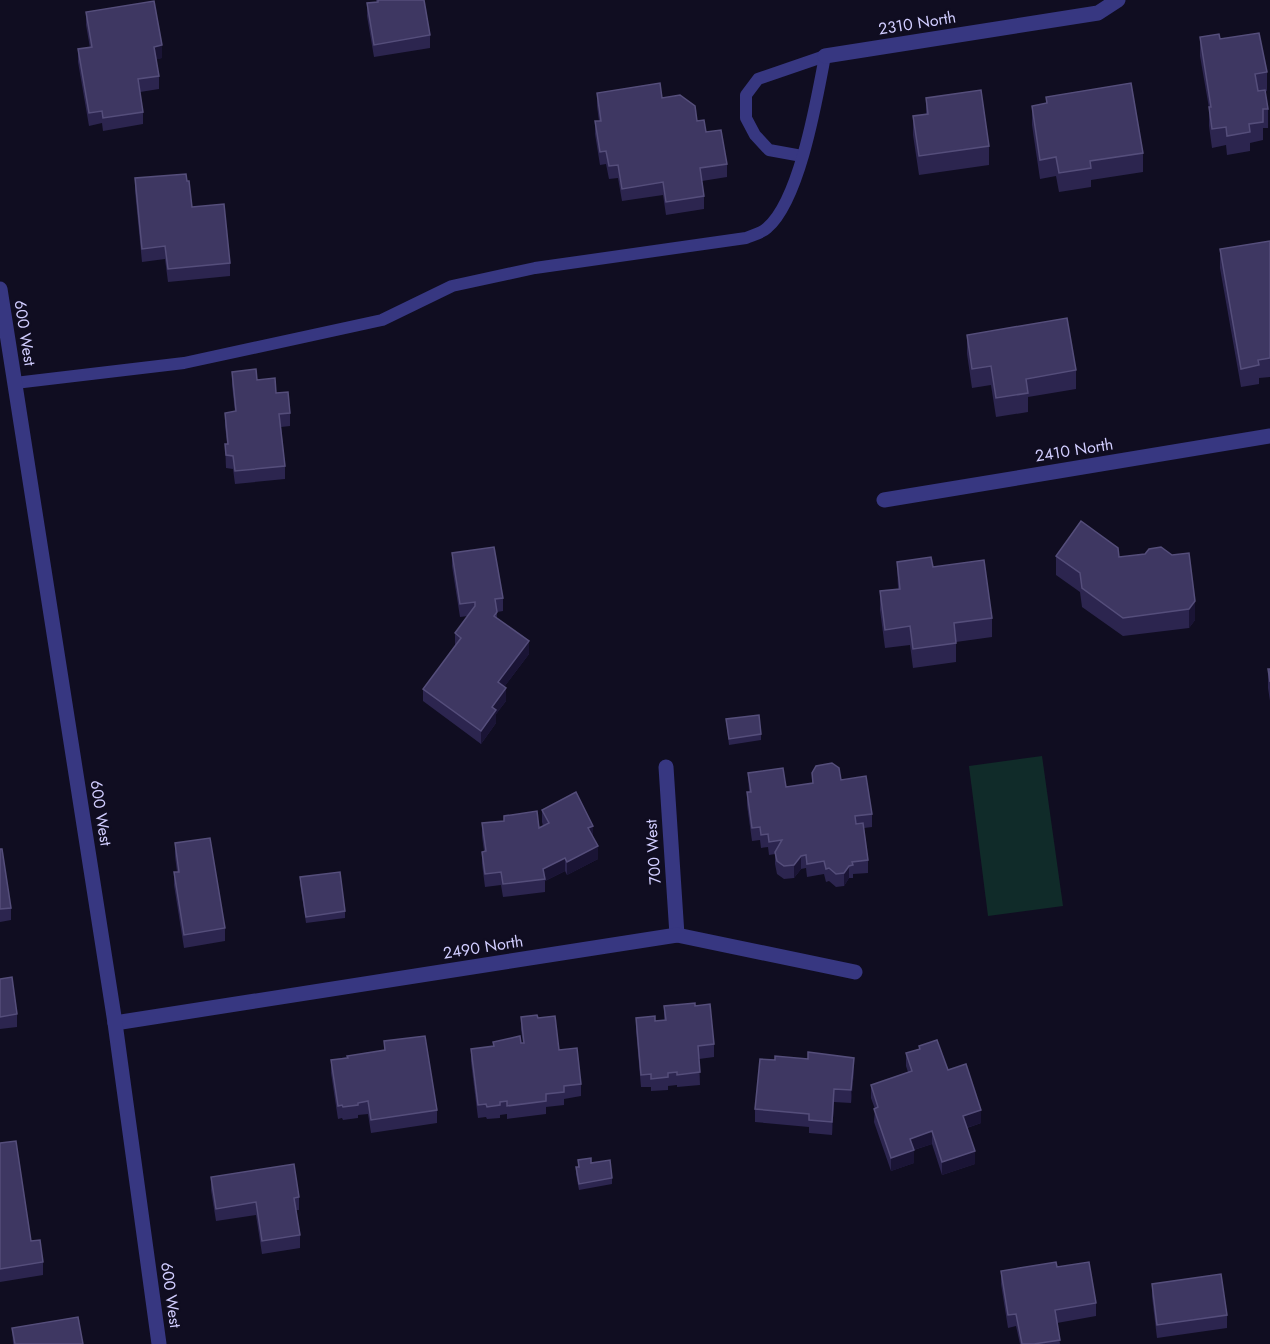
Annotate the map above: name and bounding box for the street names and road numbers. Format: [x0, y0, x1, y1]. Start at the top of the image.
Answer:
street label: 2310 North [877, 6, 957, 40]
street label: 600 West [8, 298, 42, 368]
street label: 2410 North [1033, 432, 1115, 468]
street label: 600 West [84, 778, 118, 848]
street label: 700 West [639, 818, 667, 885]
street label: 2490 North [441, 929, 525, 965]
street label: 600 West [155, 1261, 187, 1330]

